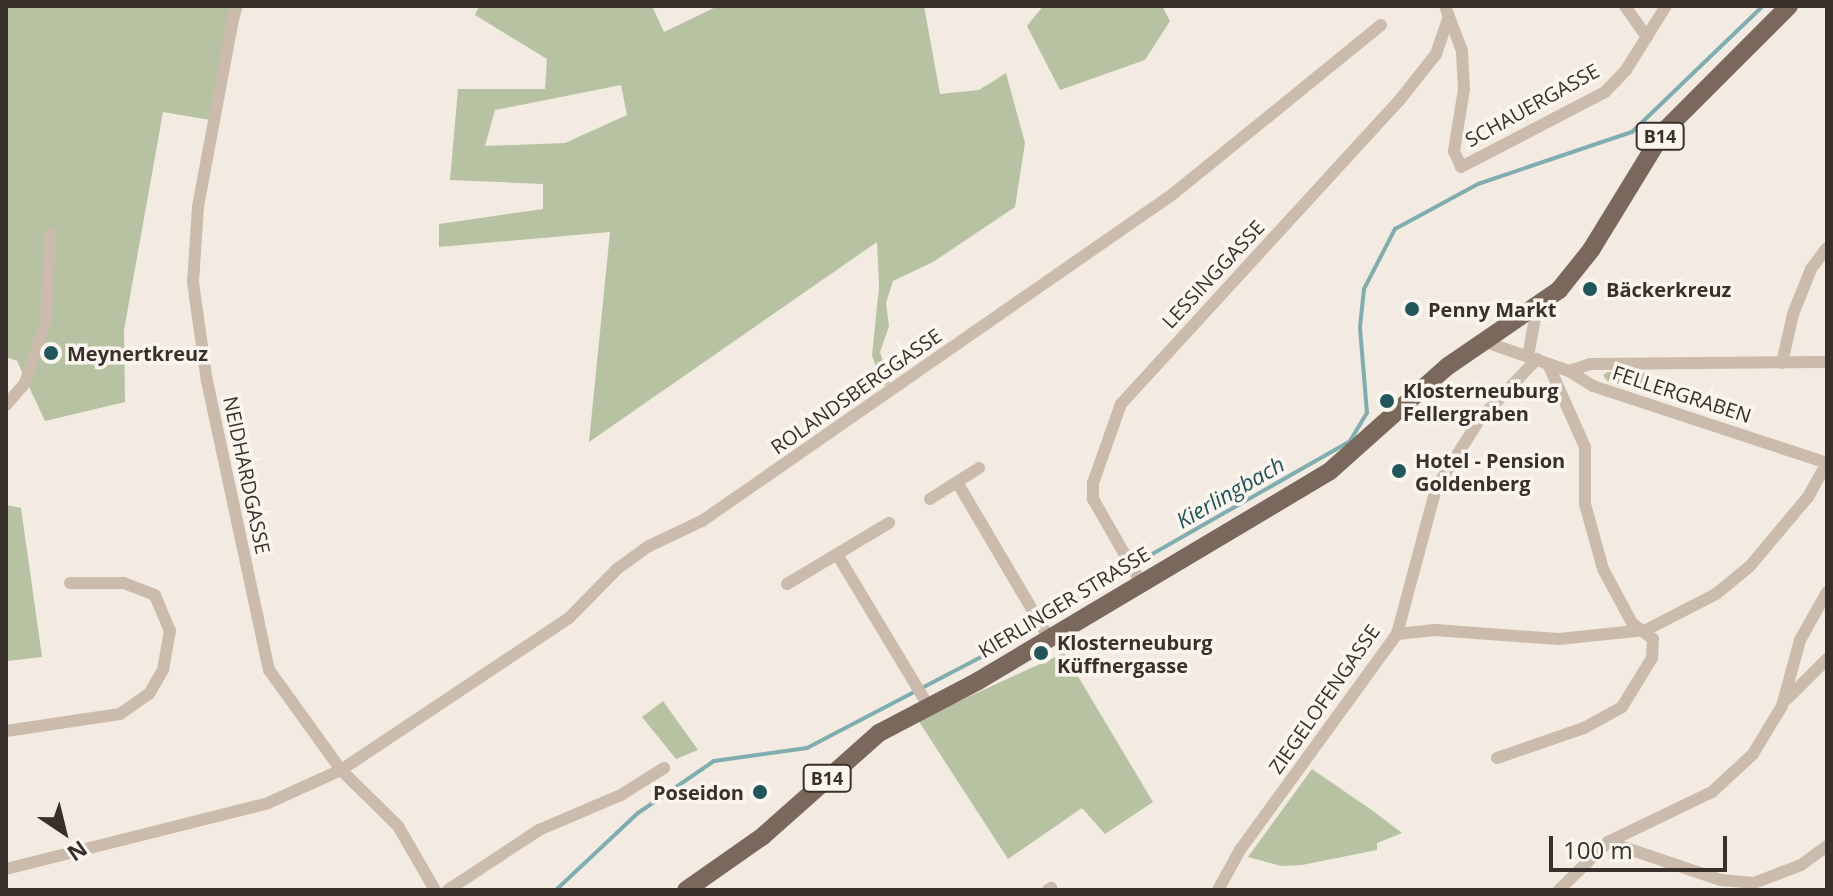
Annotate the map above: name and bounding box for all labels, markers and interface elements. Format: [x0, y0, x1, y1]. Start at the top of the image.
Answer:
street label: SCHAUERGASSE [1461, 58, 1603, 152]
road number: B14 [1634, 122, 1686, 150]
street label: LESSINGGASSE [1157, 215, 1269, 333]
place label: Bäckerkreuz [1606, 277, 1731, 301]
marker: Bäckerkreuz [1581, 280, 1599, 298]
place label: Penny Markt [1428, 297, 1556, 321]
marker: Penny Markt [1403, 300, 1421, 318]
street label: ROLANDSBERGGASSE [766, 323, 946, 459]
place label: Meynertkreuz [67, 341, 208, 365]
marker: Meynertkreuz [42, 344, 60, 362]
street label: FELLERGRABEN [1610, 360, 1754, 428]
place label: Klosterneuburg Fellergraben [1403, 378, 1559, 425]
marker: Klosterneuburg Fellergraben [1378, 392, 1396, 410]
street label: NEIDHARDGASSE [219, 394, 275, 556]
place label: Hotel - Pension Goldenberg [1415, 448, 1565, 495]
water label: Kierlingbach [1171, 450, 1289, 534]
marker: Hotel - Pension Goldenberg [1390, 462, 1408, 480]
street label: KIERLINGER STRASSE [974, 541, 1154, 663]
street label: ZIEGELOFENGASSE [1264, 620, 1384, 778]
place label: Klosterneuburg Küffnergasse [1057, 630, 1213, 677]
marker: Klosterneuburg Küffnergasse [1032, 644, 1050, 662]
road number: B14 [801, 764, 853, 792]
place label: Poseidon [653, 780, 744, 804]
marker: Poseidon [751, 783, 769, 801]
north arrow [24, 792, 104, 872]
scale bar [1553, 820, 1731, 870]
text: 100 m [1563, 833, 1633, 866]
text: N [62, 834, 94, 869]

